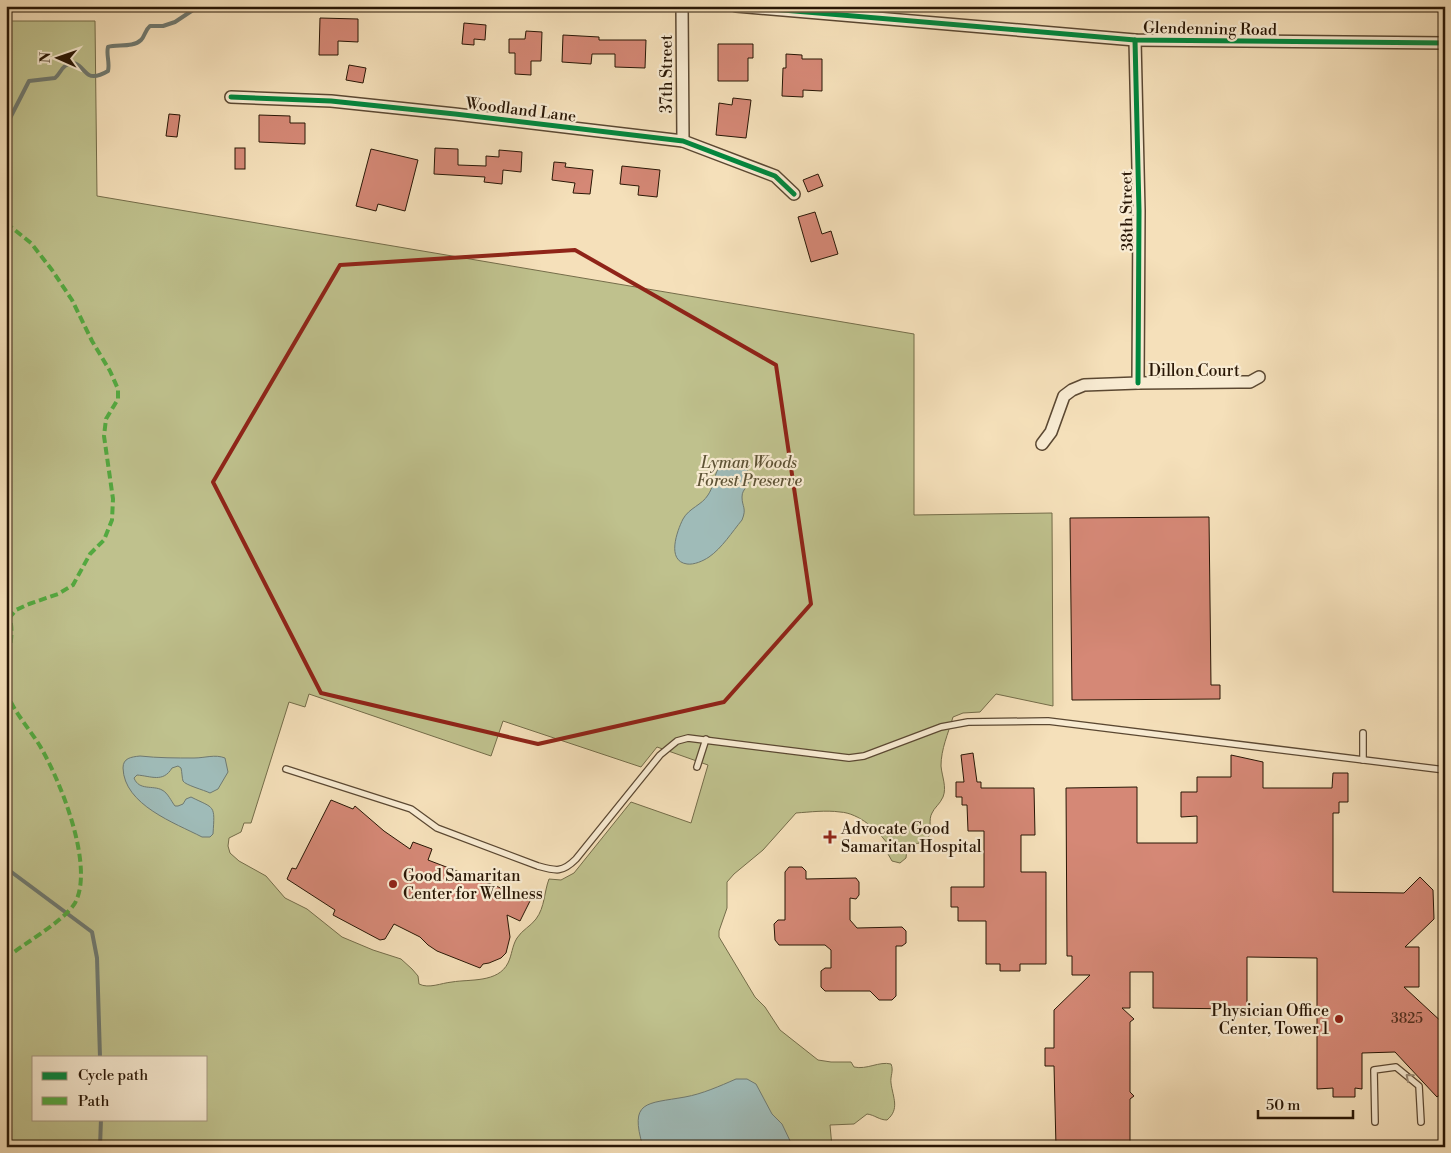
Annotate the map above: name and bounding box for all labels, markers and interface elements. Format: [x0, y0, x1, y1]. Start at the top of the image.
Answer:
street label: Glendenning Road [1143, 18, 1277, 40]
north arrow [32, 32, 82, 82]
street label: 37th Street [657, 34, 677, 113]
text: N [37, 52, 55, 63]
street label: Woodland Lane [463, 93, 577, 127]
street label: 38th Street [1116, 170, 1138, 252]
street label: Dillon Court [1148, 361, 1240, 381]
park label: Lyman Woods Forest Preserve [696, 453, 802, 491]
place label: Advocate Good Samaritan Hospital [840, 819, 982, 857]
marker: Advocate Good Samaritan Hospital [823, 830, 837, 844]
place label: Good Samaritan Center for Wellness [403, 866, 543, 904]
marker: Good Samaritan Center for Wellness [387, 878, 399, 890]
place label: Physician Office Center, Tower 1 [1211, 1001, 1329, 1039]
house number: 3825 [1391, 1010, 1423, 1028]
marker: Physician Office Center, Tower 1 [1333, 1013, 1345, 1025]
legend [32, 1056, 208, 1120]
text: Cycle path [78, 1066, 148, 1085]
one-way arrow [1405, 1074, 1414, 1083]
scale bar [1258, 1088, 1354, 1120]
text: Path [78, 1092, 110, 1111]
text: 50 m [1266, 1096, 1300, 1115]

